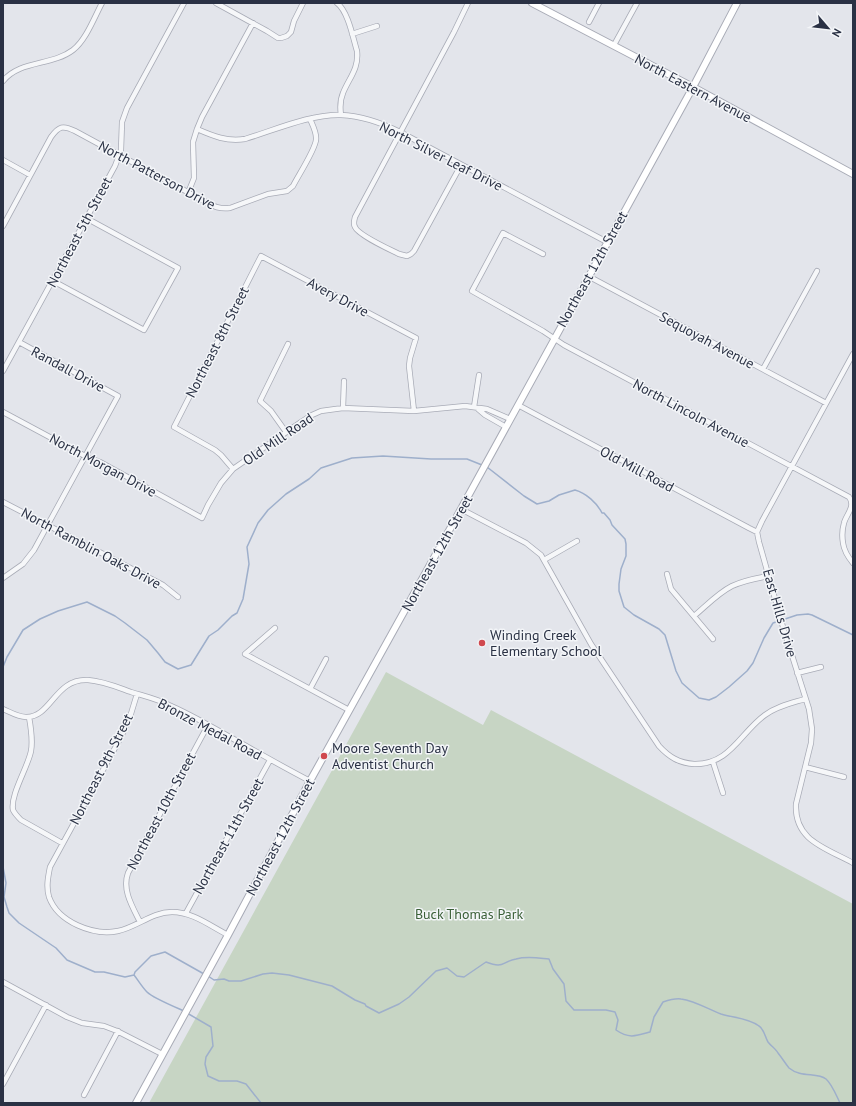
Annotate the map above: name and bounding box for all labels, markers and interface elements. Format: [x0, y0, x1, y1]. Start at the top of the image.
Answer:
north arrow [808, 8, 848, 48]
text: N [829, 26, 845, 39]
street label: North Eastern Avenue [632, 50, 754, 126]
street label: North Silver Leaf Drive [376, 117, 506, 195]
street label: North Patterson Drive [95, 137, 219, 213]
street label: Northeast 5th Street [42, 173, 116, 290]
street label: Northeast 12th Street [553, 208, 632, 330]
street label: Avery Drive [304, 273, 372, 321]
street label: Northeast 8th Street [181, 283, 253, 401]
street label: Sequoyah Avenue [656, 307, 758, 373]
street label: Randall Drive [28, 342, 108, 396]
street label: North Lincoln Avenue [630, 375, 752, 451]
street label: Old Mill Road [239, 409, 317, 469]
street label: North Morgan Drive [46, 429, 160, 501]
street label: Old Mill Road [597, 442, 677, 496]
street label: Northeast 12th Street [398, 492, 477, 614]
street label: North Ramblin Oaks Drive [18, 503, 164, 593]
street label: East Hills Drive [759, 567, 801, 659]
place label: Winding Creek Elementary School [490, 626, 602, 660]
marker: Winding Creek Elementary School [477, 638, 487, 648]
street label: Bronze Medal Road [155, 694, 265, 764]
street label: Northeast 9th Street [65, 710, 137, 828]
place label: Moore Seventh Day Adventist Church [332, 739, 449, 773]
street label: Northeast 10th Street [123, 749, 200, 873]
marker: Moore Seventh Day Adventist Church [319, 751, 329, 761]
street label: Northeast 11th Street [189, 775, 268, 897]
street label: Northeast 12th Street [242, 775, 319, 899]
park label: Buck Thomas Park [415, 905, 523, 923]

